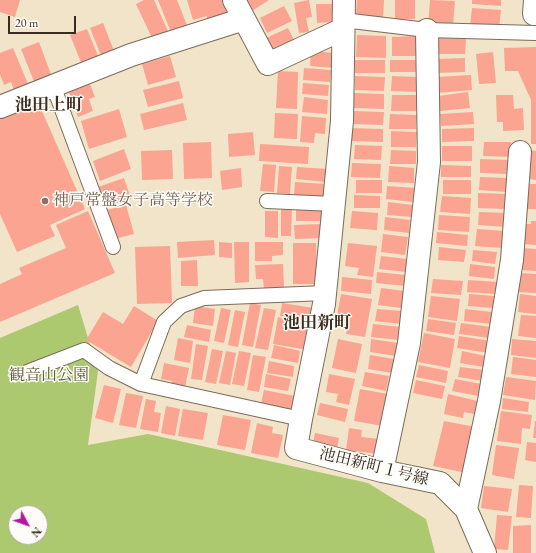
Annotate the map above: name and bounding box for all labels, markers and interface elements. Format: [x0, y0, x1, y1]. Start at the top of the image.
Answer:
scale bar [10, 8, 78, 34]
text: 20 m [15, 15, 38, 31]
district label: 池田上町 [15, 95, 83, 115]
place label: 神戸常盤女子高等学校 [53, 191, 213, 211]
marker: 神戸常盤女子高等学校 [40, 196, 50, 206]
district label: 池田新町 [283, 313, 351, 333]
park label: 観音山公園 [9, 366, 89, 386]
street label: 池田新町１号線 [317, 444, 431, 490]
north arrow [8, 505, 48, 545]
text: N [28, 524, 45, 540]

